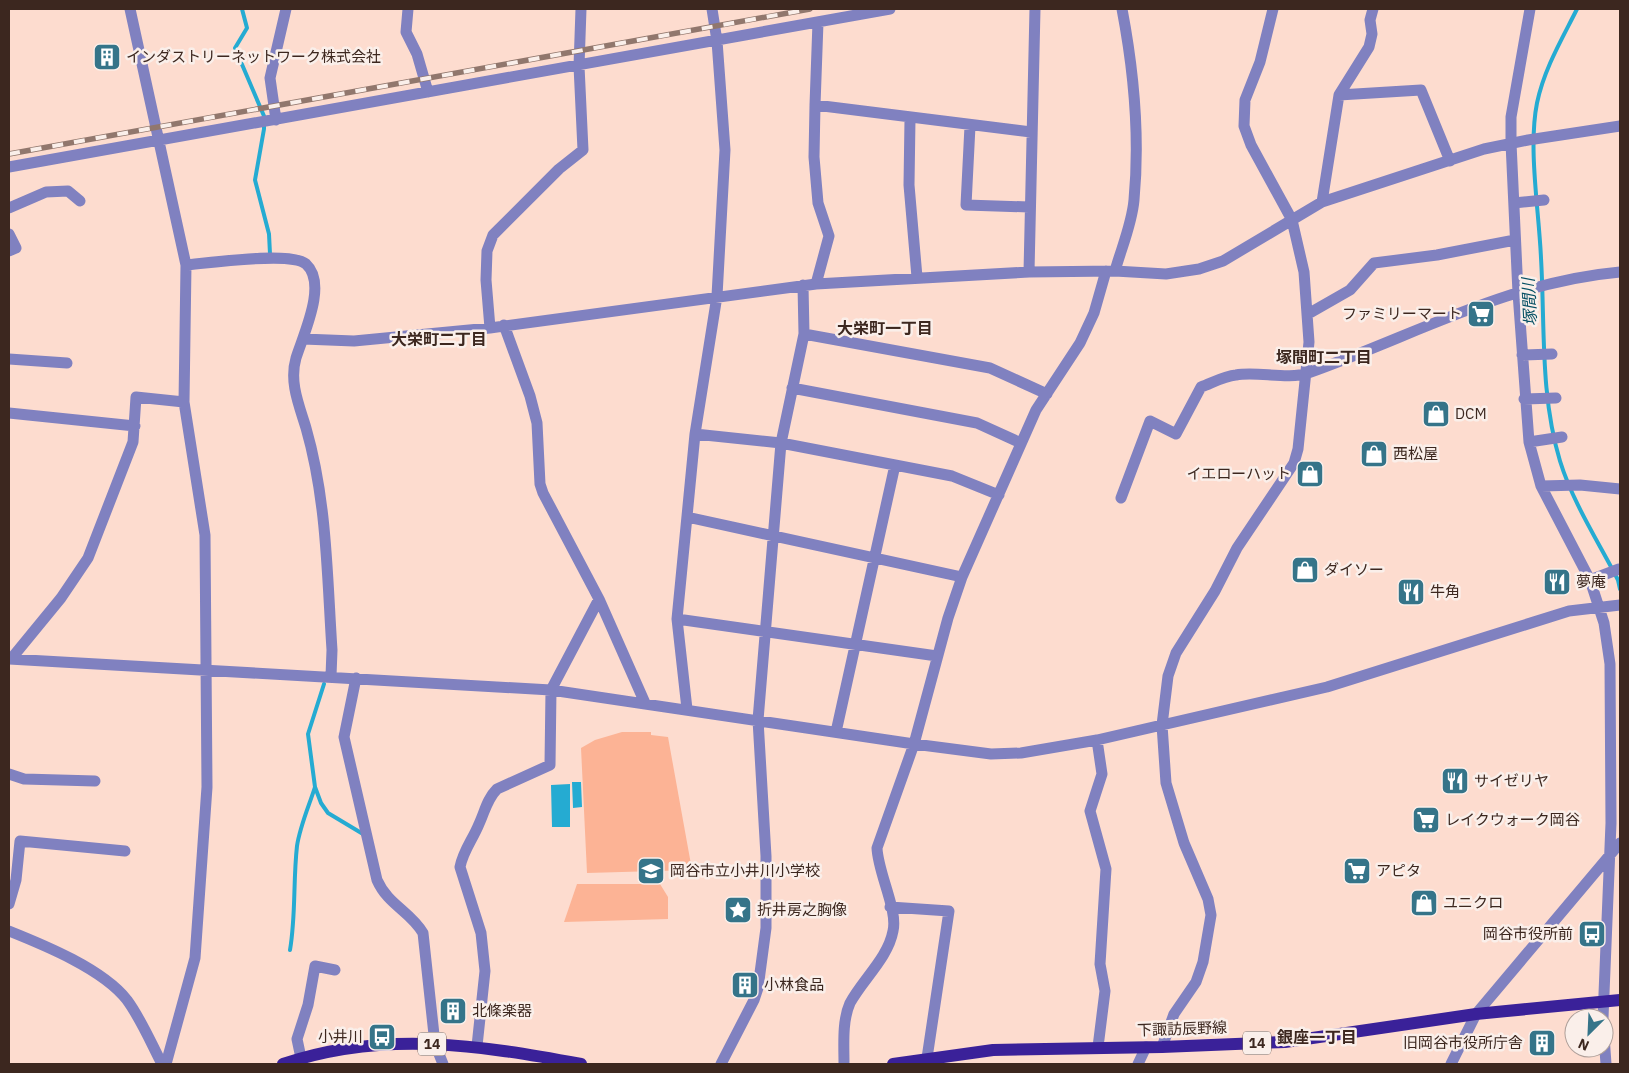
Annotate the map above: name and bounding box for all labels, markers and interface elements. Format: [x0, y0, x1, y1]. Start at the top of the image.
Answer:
building icon: インダストリーネットワーク株式会社 [92, 42, 122, 72]
place label: インダストリーネットワーク株式会社 [126, 47, 381, 66]
water label: 塚間川 [1518, 276, 1540, 326]
supermarket icon: ファミリーマート [1466, 299, 1496, 329]
place label: ファミリーマート [1342, 304, 1462, 323]
district label: 大栄町一丁目 [837, 318, 933, 338]
district label: 大栄町二丁目 [391, 329, 487, 349]
district label: 塚間町二丁目 [1276, 347, 1372, 367]
shop icon: DCM [1421, 399, 1451, 429]
place label: DCM [1455, 404, 1487, 423]
shop icon: 西松屋 [1359, 439, 1389, 469]
place label: 西松屋 [1393, 444, 1438, 463]
shop icon: イエローハット [1295, 459, 1325, 489]
place label: イエローハット [1186, 464, 1291, 483]
shop icon: ダイソー [1290, 555, 1320, 585]
place label: ダイソー [1324, 560, 1384, 579]
restaurant icon: 夢庵 [1542, 567, 1572, 597]
place label: 夢庵 [1576, 572, 1606, 591]
restaurant icon: 牛角 [1396, 577, 1426, 607]
place label: 牛角 [1430, 582, 1460, 601]
restaurant icon: サイゼリヤ [1440, 766, 1470, 796]
place label: サイゼリヤ [1474, 771, 1549, 790]
supermarket icon: レイクウォーク岡谷 [1411, 805, 1441, 835]
place label: レイクウォーク岡谷 [1445, 810, 1580, 829]
school or university icon: 岡谷市立小井川小学校 [636, 856, 666, 886]
supermarket icon: アピタ [1342, 856, 1372, 886]
place label: 岡谷市立小井川小学校 [670, 861, 820, 880]
place label: アピタ [1376, 861, 1421, 880]
shop icon: ユニクロ [1409, 888, 1439, 918]
place label: ユニクロ [1443, 893, 1503, 912]
place icon: 折井房之胸像 [723, 895, 753, 925]
place label: 折井房之胸像 [757, 900, 847, 919]
bus stop icon: 岡谷市役所前 [1577, 919, 1607, 949]
place label: 岡谷市役所前 [1483, 924, 1573, 943]
building icon: 小林食品 [730, 970, 760, 1000]
place label: 小林食品 [764, 975, 824, 994]
building icon: 北條楽器 [438, 996, 468, 1026]
place label: 北條楽器 [472, 1001, 532, 1020]
north arrow [1564, 1008, 1614, 1058]
street label: 下諏訪辰野線 [1137, 1017, 1227, 1040]
bus stop icon: 小井川 [367, 1022, 397, 1052]
place label: 小井川 [318, 1027, 363, 1046]
district label: 銀座一丁目 [1277, 1027, 1357, 1047]
building icon: 旧岡谷市役所庁舎 [1527, 1028, 1557, 1058]
road number: 14 [418, 1032, 446, 1056]
road number: 14 [1243, 1032, 1271, 1054]
place label: 旧岡谷市役所庁舎 [1403, 1033, 1523, 1052]
text: N [1575, 1035, 1592, 1055]

